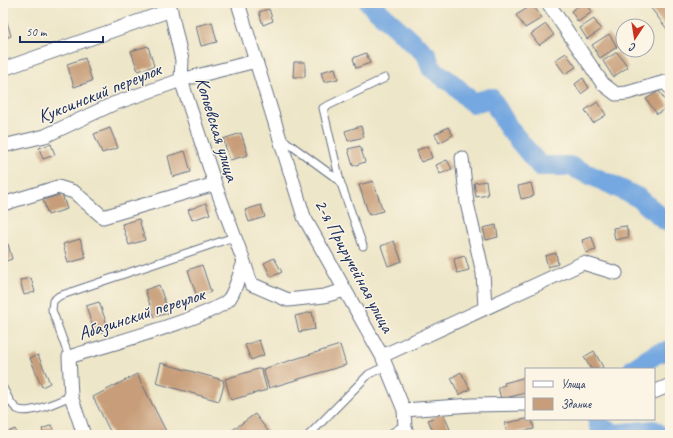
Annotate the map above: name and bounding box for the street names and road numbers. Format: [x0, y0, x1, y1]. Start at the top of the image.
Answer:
street label: Куксинский переулок [34, 57, 166, 129]
street label: Копьевская улица [190, 74, 245, 186]
street label: 2-я Приручейная улица [309, 194, 400, 338]
street label: Абазинский переулок [75, 282, 209, 346]

